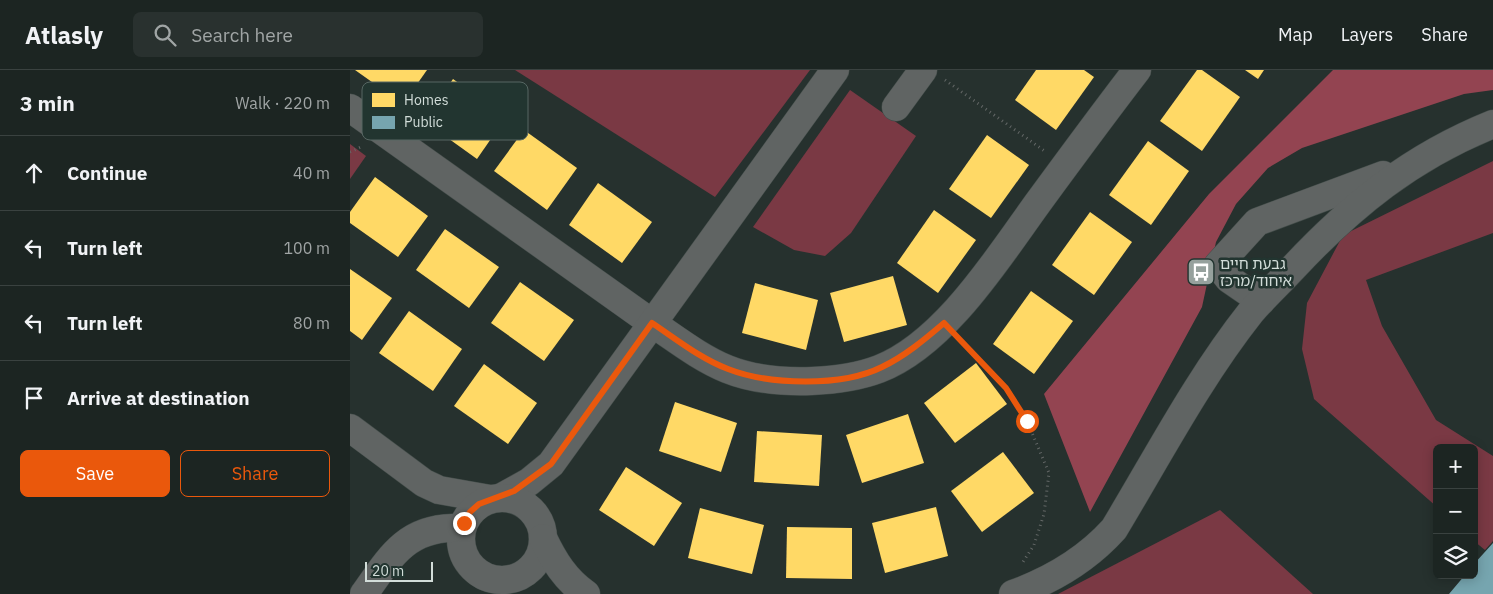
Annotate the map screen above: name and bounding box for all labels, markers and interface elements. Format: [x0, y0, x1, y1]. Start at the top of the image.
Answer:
search box [133, 12, 483, 57]
text: Atlasly [25, 19, 103, 51]
icon: search [151, 21, 179, 49]
text: Search here [191, 23, 293, 47]
text: Map [1278, 23, 1313, 46]
text: Layers [1341, 23, 1393, 46]
text: Share [1421, 23, 1468, 46]
legend [362, 82, 528, 140]
text: 3 min [20, 89, 75, 117]
text: Homes [404, 91, 449, 109]
text: Walk · 220 m [235, 93, 330, 113]
text: Public [404, 113, 443, 131]
icon: ahead [20, 159, 48, 187]
text: Continue [67, 161, 147, 185]
text: 40 m [293, 163, 330, 183]
icon: left [20, 234, 48, 262]
text: Turn left [67, 236, 143, 260]
text: 100 m [283, 238, 330, 258]
place label: גבעת חיים איחוד/מרכז [1220, 254, 1292, 290]
bus stop icon: גבעת חיים איחוד/מרכז [1186, 257, 1216, 287]
icon: left [20, 309, 48, 337]
text: Turn left [67, 311, 143, 335]
text: 80 m [293, 313, 330, 333]
icon: arrive [20, 384, 48, 412]
text: Arrive at destination [67, 386, 250, 410]
route start [1016, 410, 1039, 433]
map controls [1433, 444, 1478, 579]
button: + [1433, 444, 1478, 489]
button: Save [20, 450, 170, 497]
button: Share [180, 450, 330, 497]
button: − [1433, 489, 1478, 534]
route end [453, 512, 476, 535]
button: layers [1433, 534, 1478, 579]
scale bar [365, 559, 432, 582]
text: 20 m [372, 562, 404, 580]

